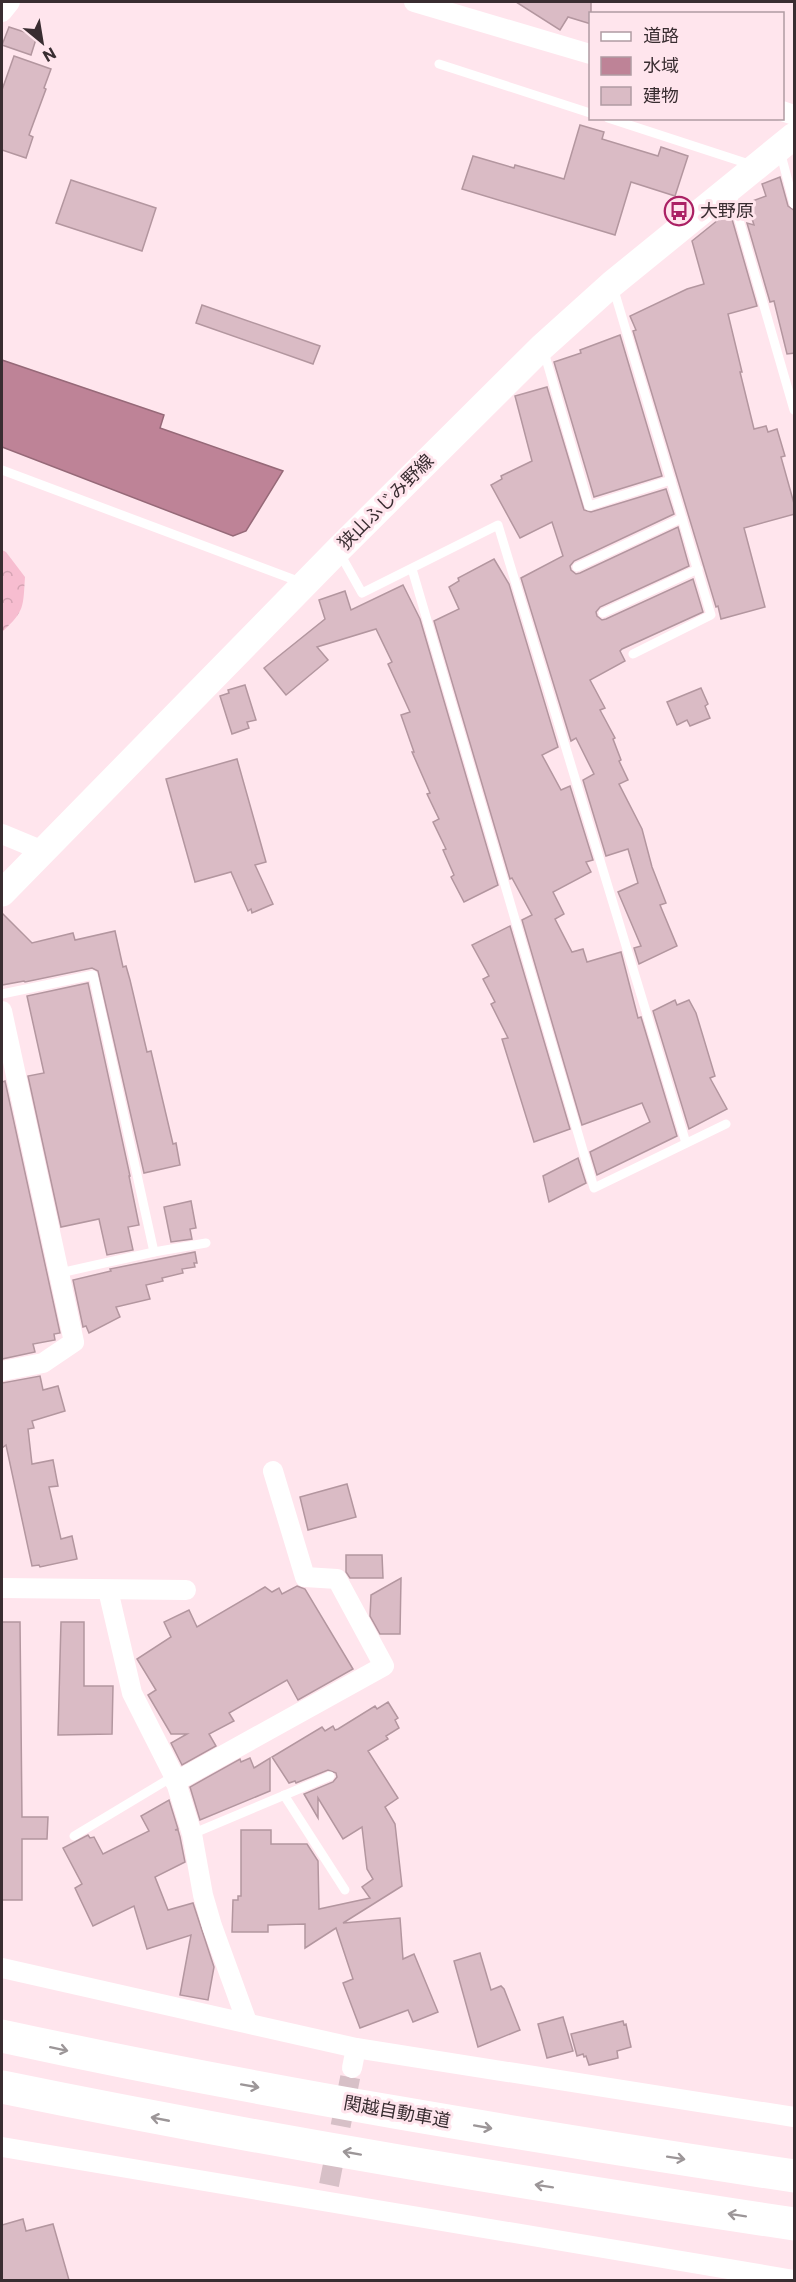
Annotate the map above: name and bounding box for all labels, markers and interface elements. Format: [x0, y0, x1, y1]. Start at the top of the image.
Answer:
north arrow [12, 12, 72, 72]
legend [589, 12, 784, 120]
text: 道路 [643, 24, 679, 46]
text: N [40, 44, 60, 67]
text: 水域 [643, 54, 679, 76]
text: 建物 [643, 84, 679, 106]
bus stop icon: 大野原 [663, 195, 695, 227]
place label: 大野原 [700, 199, 754, 221]
street label: 狭山ふじみ野線 [333, 449, 438, 554]
one-way arrow [48, 2044, 68, 2055]
one-way arrow [240, 2080, 259, 2091]
street label: 関越自動車道 [342, 2091, 452, 2131]
one-way arrow [150, 2113, 170, 2124]
one-way arrow [473, 2122, 493, 2133]
one-way arrow [342, 2147, 362, 2158]
one-way arrow [666, 2152, 685, 2163]
one-way arrow [535, 2180, 554, 2191]
one-way arrow [727, 2210, 747, 2221]

